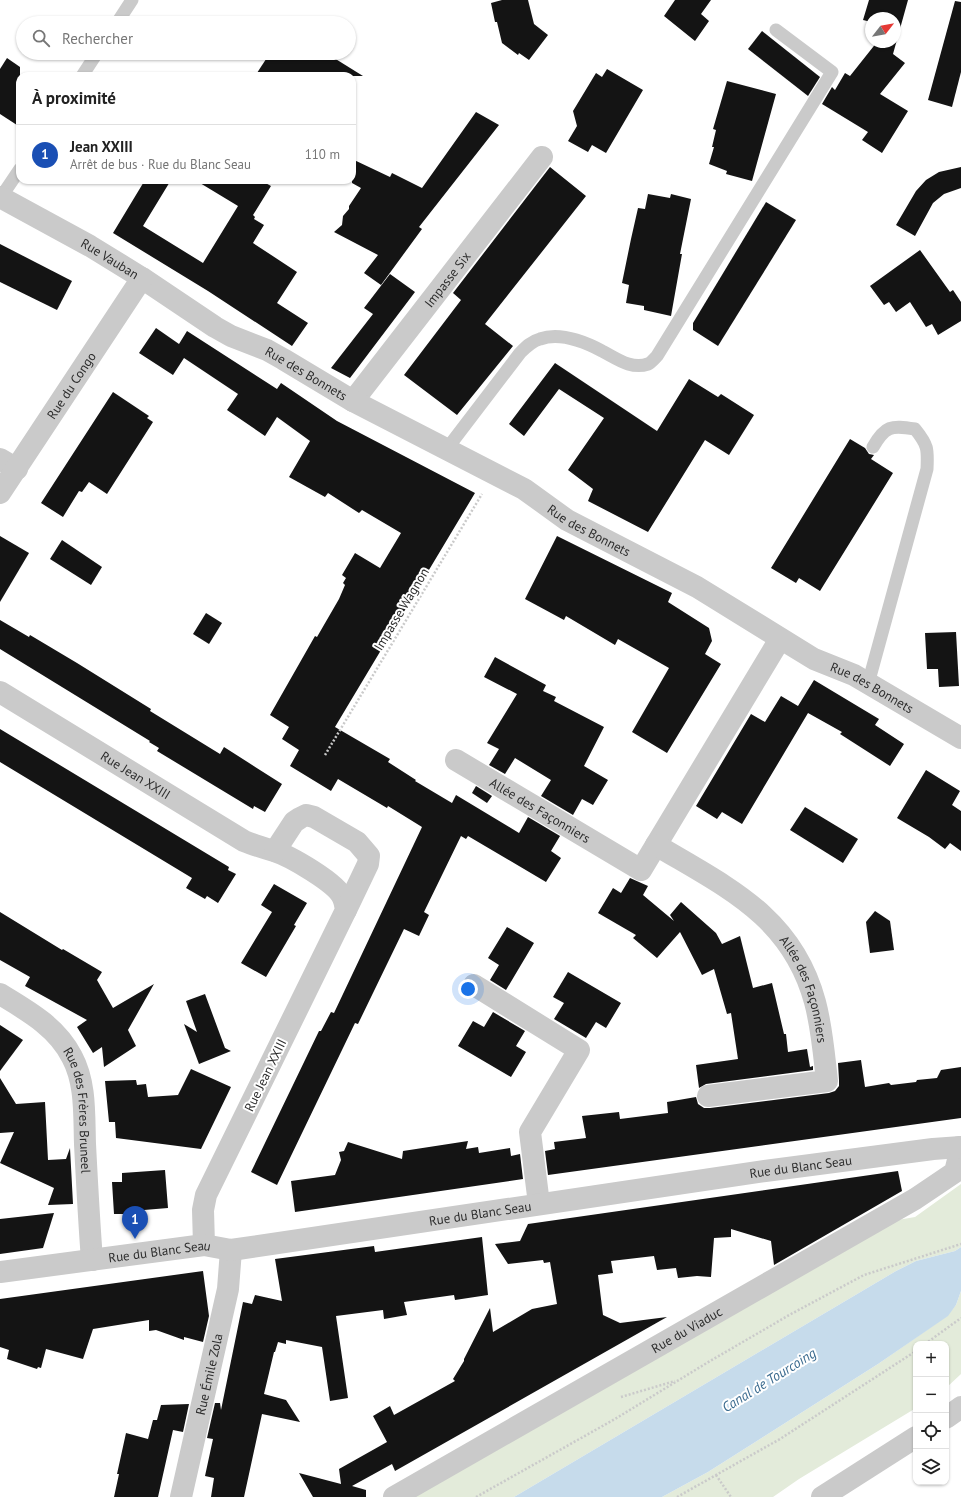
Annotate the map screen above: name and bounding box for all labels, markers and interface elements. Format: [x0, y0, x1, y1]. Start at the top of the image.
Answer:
north arrow [865, 12, 901, 48]
search box [16, 16, 356, 60]
icon: search [30, 27, 52, 49]
text: Rechercher [62, 29, 133, 48]
text: À proximité [32, 87, 116, 109]
text: Jean XXIII [70, 137, 133, 156]
text: 1 [41, 146, 49, 163]
text: 110 m [305, 146, 340, 163]
text: Arrêt de bus · Rue du Blanc Seau [70, 156, 251, 173]
street label: Rue Vauban [78, 235, 142, 283]
street label: Impasse Six [421, 248, 475, 311]
street label: Rue des Bonnets [262, 343, 350, 405]
street label: Rue du Congo [43, 349, 100, 423]
street label: Rue des Bonnets [544, 501, 633, 560]
street label: Impasse Wagnon [370, 565, 433, 654]
street label: Rue des Bonnets [828, 658, 917, 717]
street label: Rue Jean XXIII [97, 747, 174, 803]
street label: Allée des Façonniers [487, 774, 593, 847]
street label: Allée des Façonniers [776, 932, 831, 1044]
your location [458, 979, 478, 999]
street label: Rue Jean XXIII [241, 1036, 290, 1114]
street label: Rue des Frères Bruneel [59, 1044, 95, 1174]
street label: Rue du Blanc Seau [748, 1152, 853, 1182]
street label: Rue du Blanc Seau [428, 1198, 532, 1230]
pin: 1 [122, 1206, 148, 1239]
street label: Rue du Blanc Seau [107, 1237, 212, 1267]
street label: Rue du Viaduc [648, 1303, 725, 1357]
street label: Rue Émile Zola [192, 1332, 227, 1417]
map controls [913, 1341, 949, 1485]
button: + [913, 1341, 949, 1377]
water label: Canal de Tourcoing [719, 1344, 819, 1416]
button: − [913, 1377, 949, 1413]
button: locate [913, 1413, 949, 1449]
button: layers [913, 1449, 949, 1485]

